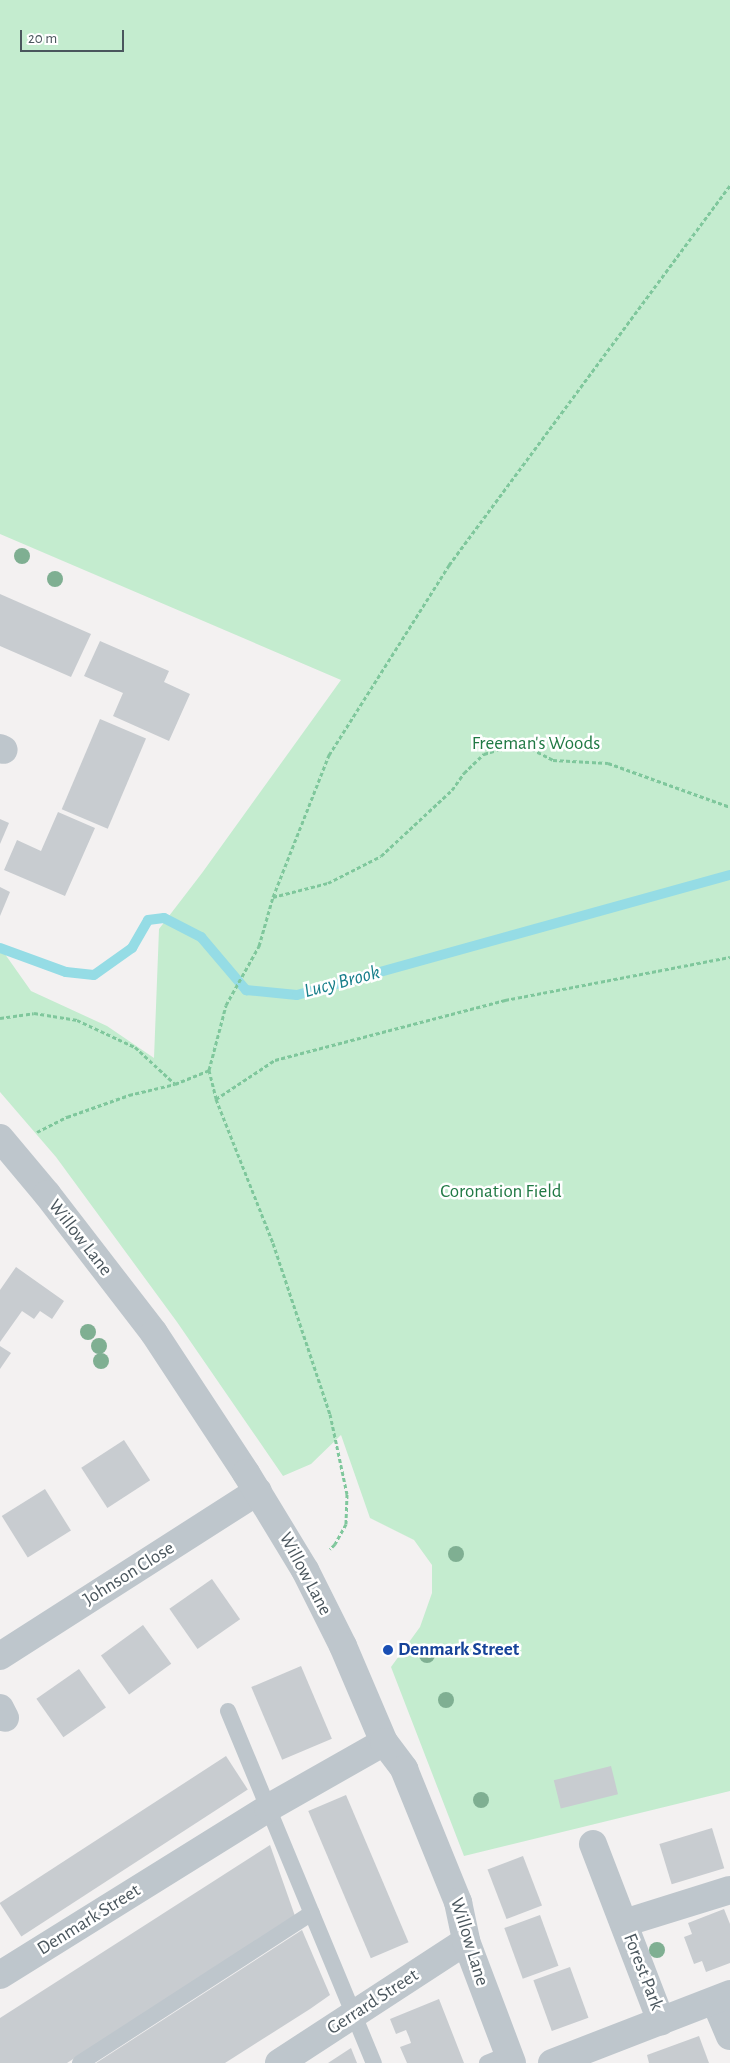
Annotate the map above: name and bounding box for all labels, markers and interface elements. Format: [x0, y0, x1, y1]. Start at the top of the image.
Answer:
scale bar [22, 20, 126, 52]
text: 20 m [28, 31, 57, 46]
park label: Freeman's Woods [472, 733, 600, 755]
water label: Lucy Brook [301, 960, 383, 1004]
park label: Coronation Field [440, 1181, 562, 1203]
street label: Willow Lane [43, 1195, 117, 1281]
street label: Willow Lane [274, 1528, 336, 1620]
street label: Johnson Close [79, 1537, 179, 1611]
place label: Denmark Street [398, 1639, 519, 1661]
marker: Denmark Street [382, 1644, 394, 1656]
street label: Denmark Street [33, 1879, 145, 1961]
street label: Willow Lane [445, 1895, 493, 1989]
street label: Forest Park [618, 1930, 668, 2014]
street label: Gerrard Street [323, 1964, 423, 2040]

